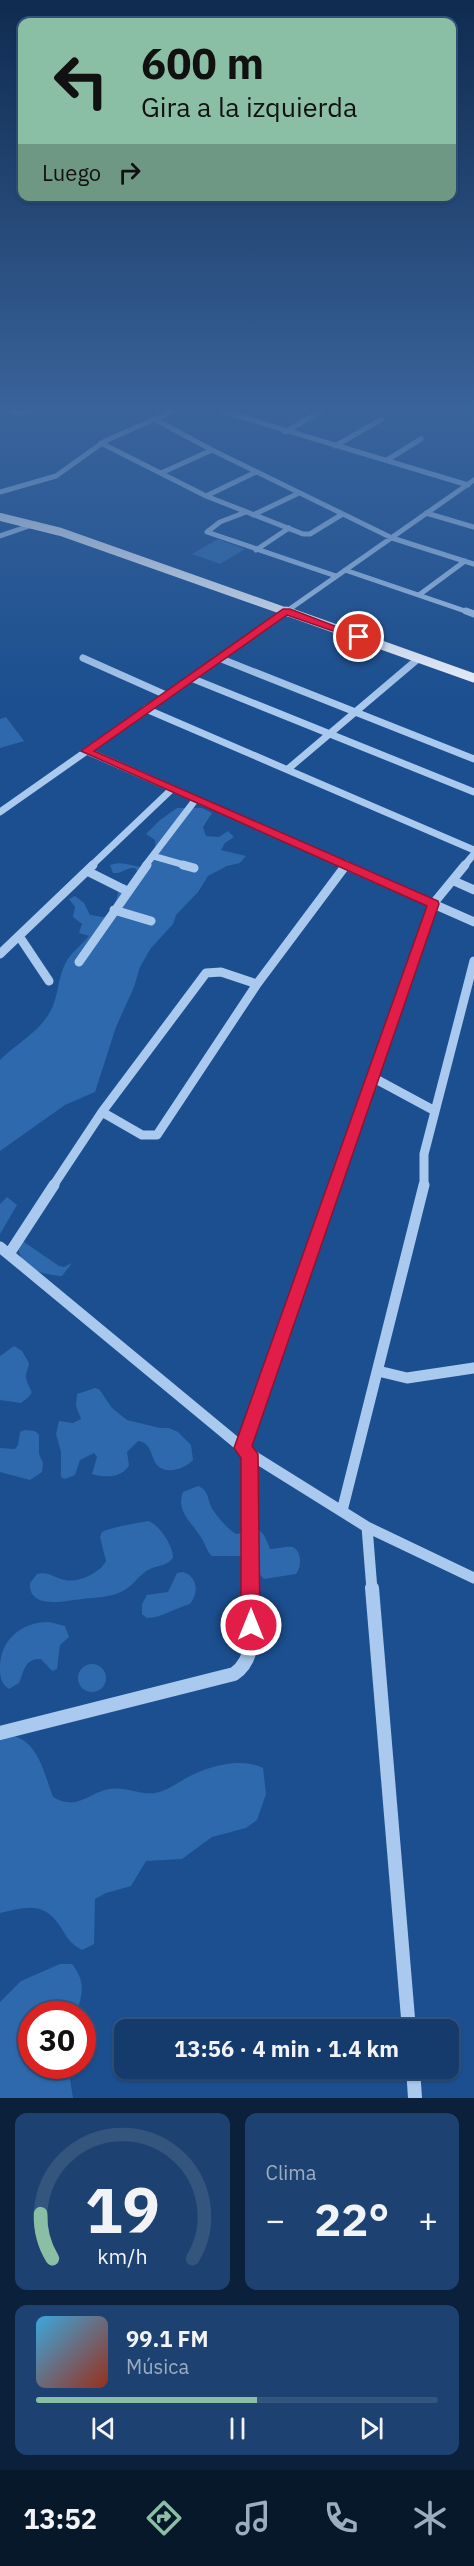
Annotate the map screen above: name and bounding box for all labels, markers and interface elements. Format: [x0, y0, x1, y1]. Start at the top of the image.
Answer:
text: 600 m [141, 36, 264, 91]
icon: left [42, 42, 120, 120]
text: Gira a la izquierda [141, 89, 357, 124]
icon: right [113, 156, 146, 189]
text: Luego [42, 158, 101, 187]
pin [333, 611, 384, 662]
icon: arrive [342, 620, 375, 653]
position arrow [219, 1593, 283, 1657]
speed limit sign: 30 [18, 2001, 96, 2079]
text: 13:56 · 4 min · 1.4 km [174, 2034, 399, 2063]
text: Clima [266, 2159, 317, 2186]
text: 19 [85, 2169, 160, 2250]
text: 22° [314, 2190, 389, 2248]
text: − [266, 2198, 285, 2241]
text: + [418, 2198, 438, 2241]
text: km/h [97, 2242, 147, 2270]
text: 99.1 FM [126, 2324, 209, 2353]
text: Música [126, 2353, 189, 2380]
icon: previous [87, 2412, 120, 2445]
icon: pause [221, 2412, 254, 2445]
icon: next [355, 2412, 388, 2445]
icon: directions [143, 2497, 185, 2539]
icon: music [232, 2497, 274, 2539]
icon: phone [320, 2497, 362, 2539]
icon: climate [409, 2497, 451, 2539]
text: 13:52 [23, 2501, 97, 2536]

